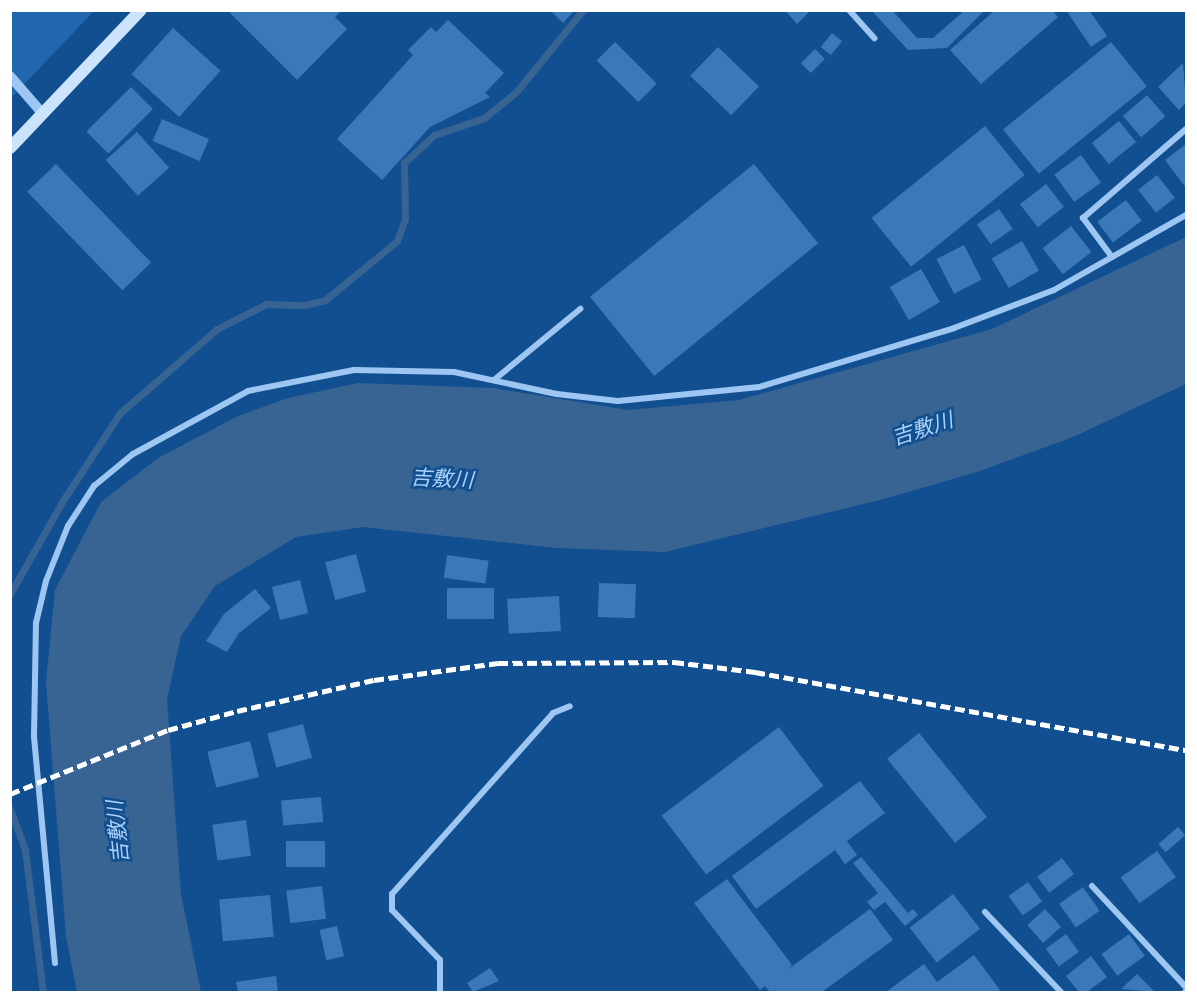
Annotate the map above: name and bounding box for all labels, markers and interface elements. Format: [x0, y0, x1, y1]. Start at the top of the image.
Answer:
water label: 吉敷川 [888, 406, 956, 450]
water label: 吉敷川 [410, 464, 474, 492]
water label: 吉敷川 [101, 799, 133, 865]

